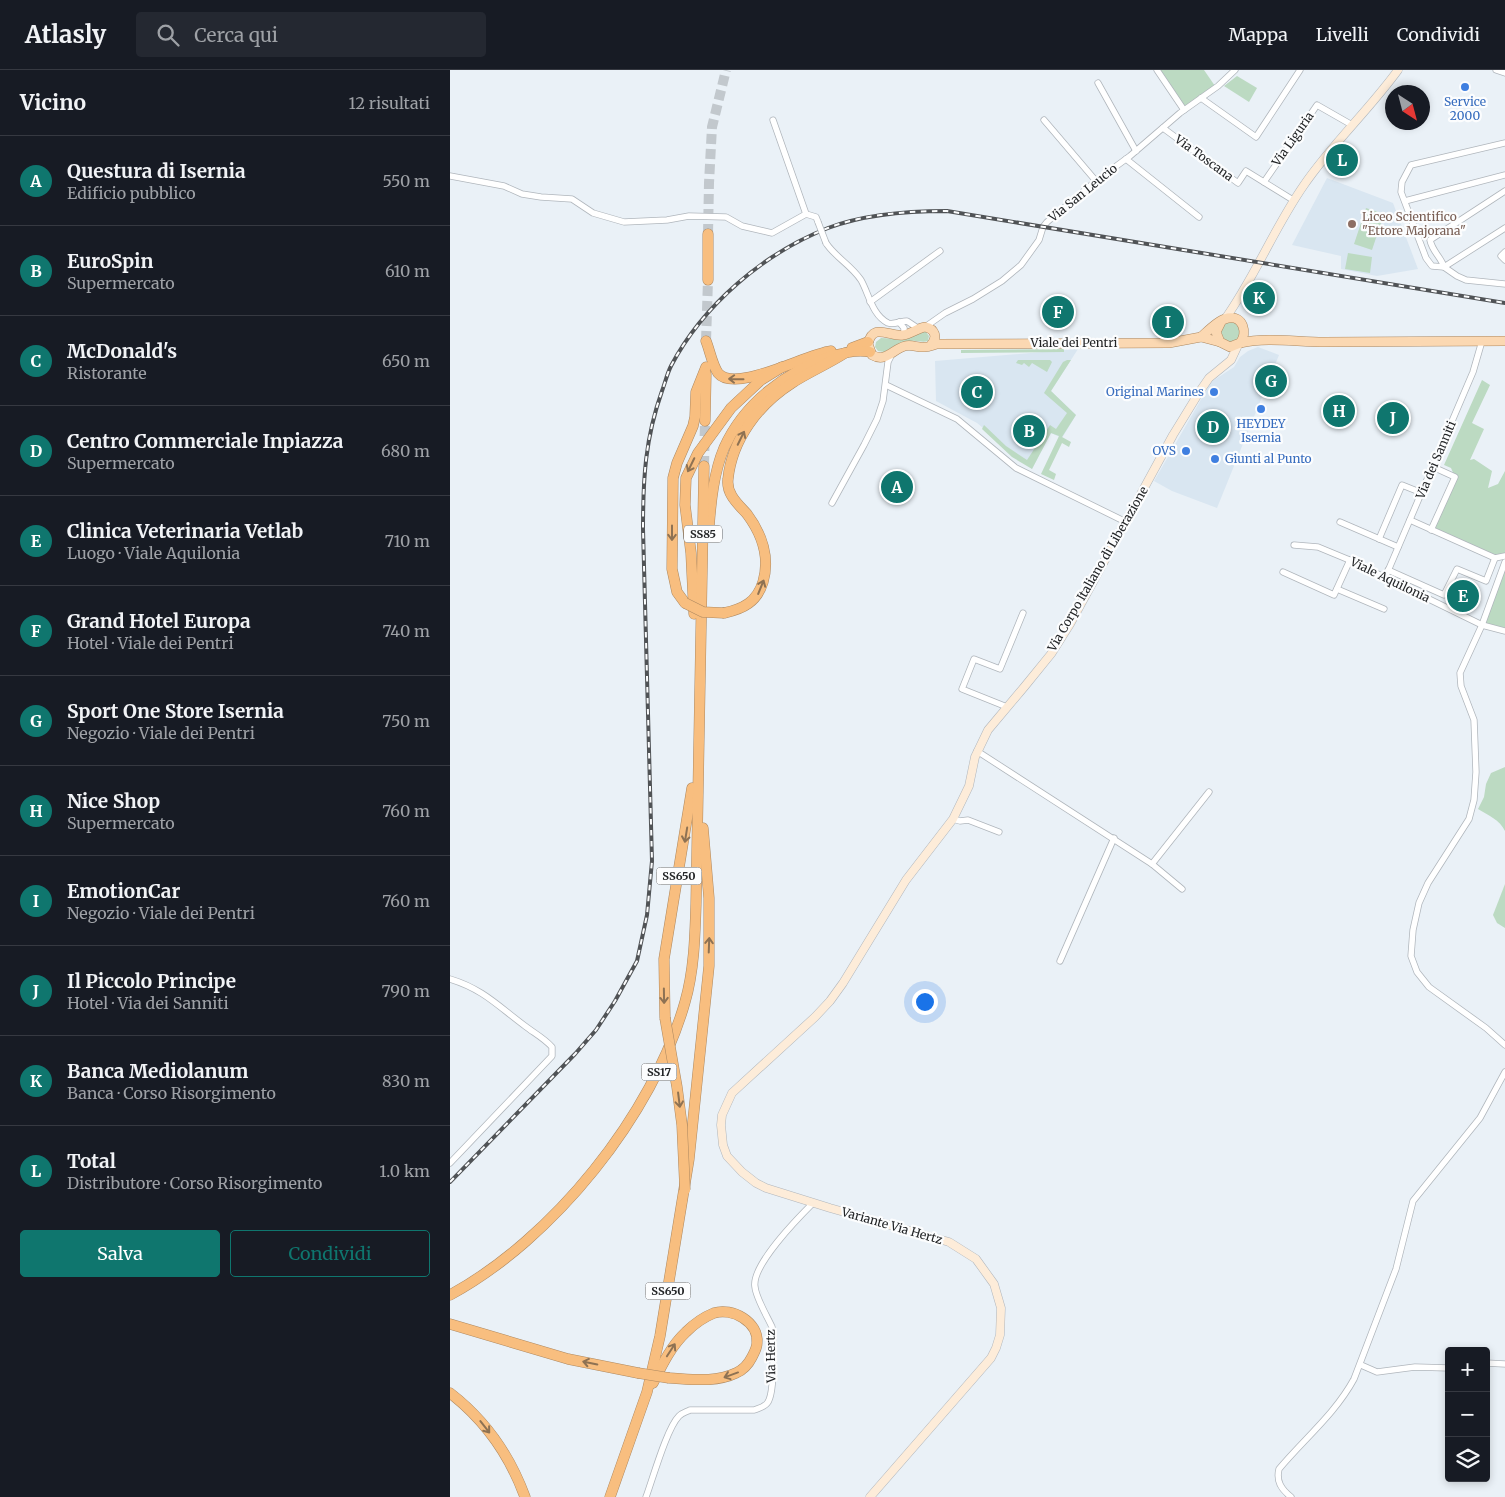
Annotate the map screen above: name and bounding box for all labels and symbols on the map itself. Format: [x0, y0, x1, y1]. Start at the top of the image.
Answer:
marker: Service 2000 [1459, 81, 1471, 93]
north arrow [1385, 85, 1430, 130]
place label: Service 2000 [1444, 94, 1486, 123]
street label: Via Liguria [1268, 108, 1317, 170]
street label: Via Toscana [1171, 131, 1237, 184]
pin: L [1326, 141, 1358, 179]
street label: Via San Leucio [1045, 160, 1120, 225]
place label: Liceo Scientifico "Ettore Majorana" [1362, 209, 1466, 238]
marker: Liceo Scientifico "Ettore Majorana" [1346, 218, 1358, 230]
pin: K [1243, 279, 1275, 317]
pin: F [1042, 293, 1074, 331]
pin: I [1152, 303, 1184, 341]
street label: Viale dei Pentri [1029, 335, 1118, 350]
pin: G [1255, 362, 1287, 400]
pin: C [961, 373, 993, 411]
one-way arrow [728, 374, 744, 384]
place label: Original Marines [1106, 384, 1204, 399]
marker: Original Marines [1208, 386, 1220, 398]
pin: H [1323, 392, 1355, 430]
pin: J [1377, 399, 1409, 437]
marker: HEYDEY Isernia [1255, 403, 1267, 415]
pin: D [1197, 408, 1229, 446]
pin: B [1013, 412, 1045, 450]
place label: HEYDEY Isernia [1236, 416, 1286, 445]
street label: Via dei Sanniti [1412, 418, 1459, 502]
one-way arrow [737, 431, 746, 446]
place label: OVS [1152, 443, 1176, 458]
marker: OVS [1180, 445, 1192, 457]
place label: Giunti al Punto [1225, 451, 1312, 466]
marker: Giunti al Punto [1209, 453, 1221, 465]
one-way arrow [686, 457, 696, 472]
pin: A [881, 468, 913, 506]
street label: Via Corpo Italiano di Liberazione [1044, 484, 1151, 655]
one-way arrow [667, 524, 677, 540]
road number: SS85 [684, 526, 722, 542]
street label: Viale Aquilonia [1347, 553, 1433, 606]
pin: E [1447, 577, 1479, 615]
one-way arrow [756, 580, 766, 595]
one-way arrow [680, 827, 690, 843]
road number: SS650 [656, 868, 702, 884]
one-way arrow [705, 937, 714, 953]
one-way arrow [659, 987, 669, 1003]
your location [912, 989, 938, 1015]
road number: SS17 [642, 1064, 676, 1080]
one-way arrow [674, 1092, 684, 1108]
street label: Variante Via Hertz [839, 1204, 945, 1247]
road number: SS650 [646, 1282, 690, 1300]
street label: Via Hertz [763, 1329, 778, 1384]
one-way arrow [666, 1343, 677, 1357]
one-way arrow [583, 1358, 599, 1367]
one-way arrow [724, 1371, 739, 1380]
one-way arrow [479, 1420, 490, 1433]

